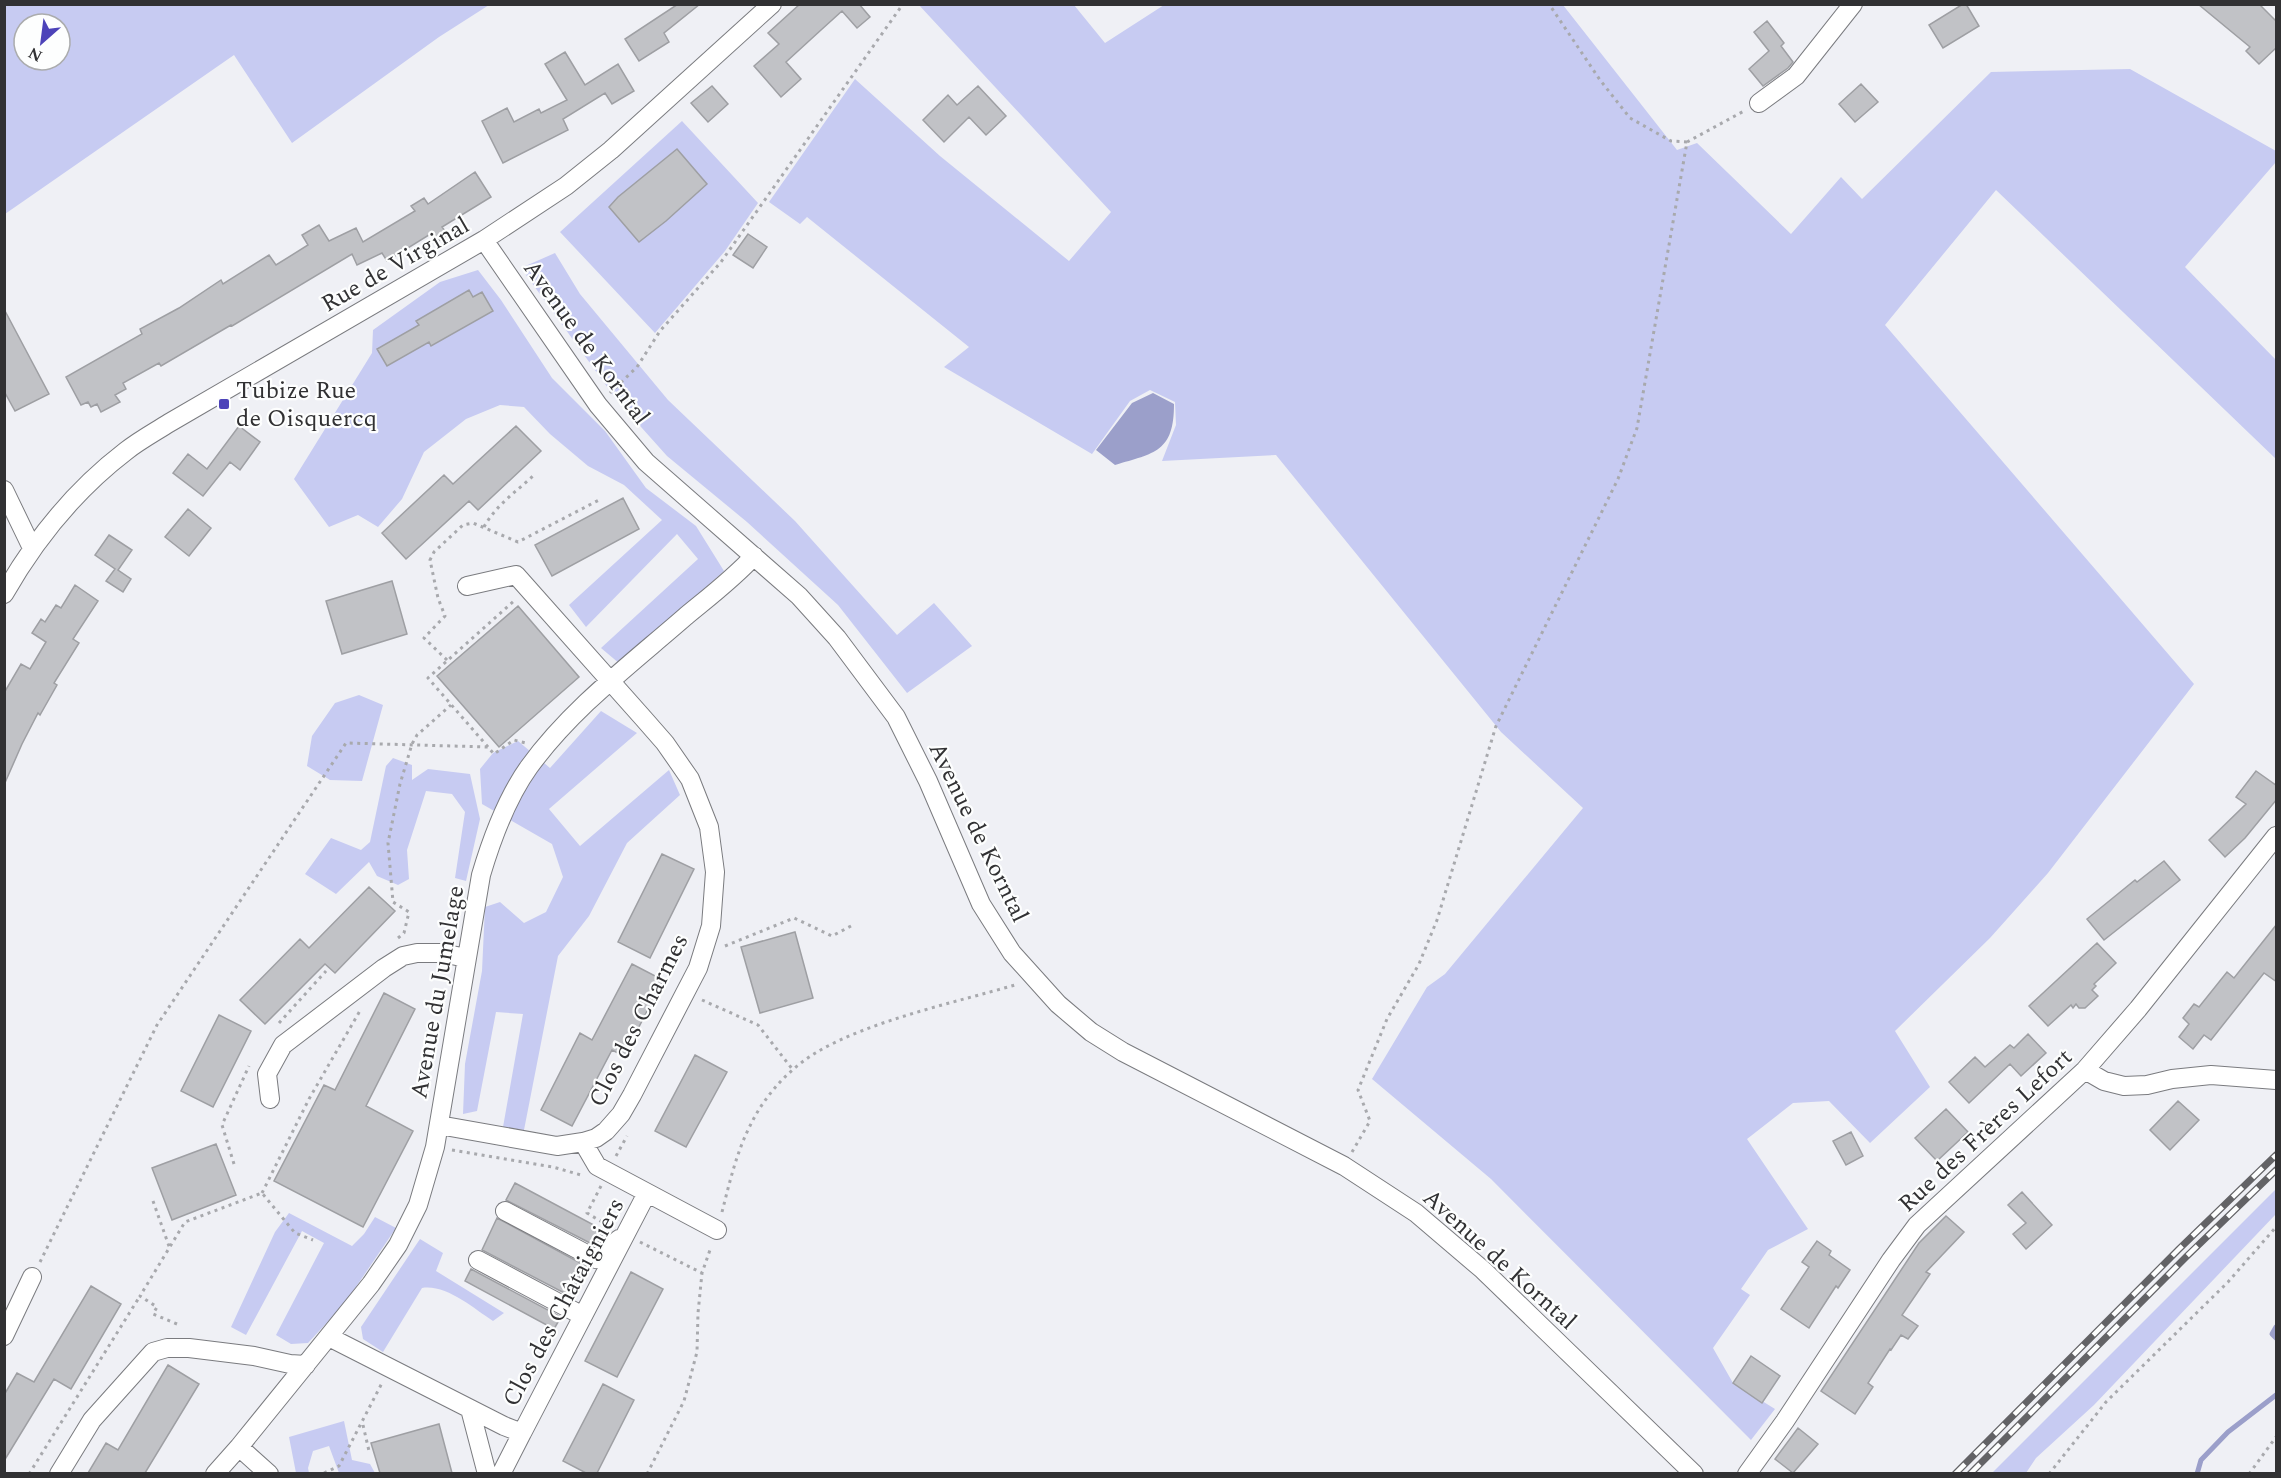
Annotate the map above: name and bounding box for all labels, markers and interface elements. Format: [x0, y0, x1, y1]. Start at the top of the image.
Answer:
north arrow [12, 12, 72, 72]
text: N [24, 41, 47, 68]
street label: Rue de Virginal [315, 208, 476, 322]
street label: Avenue de Korntal [514, 252, 659, 433]
place label: Tubize Rue de Oisquercq [236, 373, 377, 437]
marker: Tubize Rue de Oisquercq [217, 397, 231, 411]
street label: Avenue de Korntal [919, 736, 1037, 929]
street label: Avenue du Jumelage [401, 883, 474, 1102]
street label: Clos des Charmes [580, 927, 698, 1113]
street label: Rue des Frères Lefort [1890, 1040, 2081, 1221]
street label: Avenue de Korntal [1414, 1181, 1584, 1339]
street label: Clos des Châtaigniers [494, 1192, 634, 1413]

